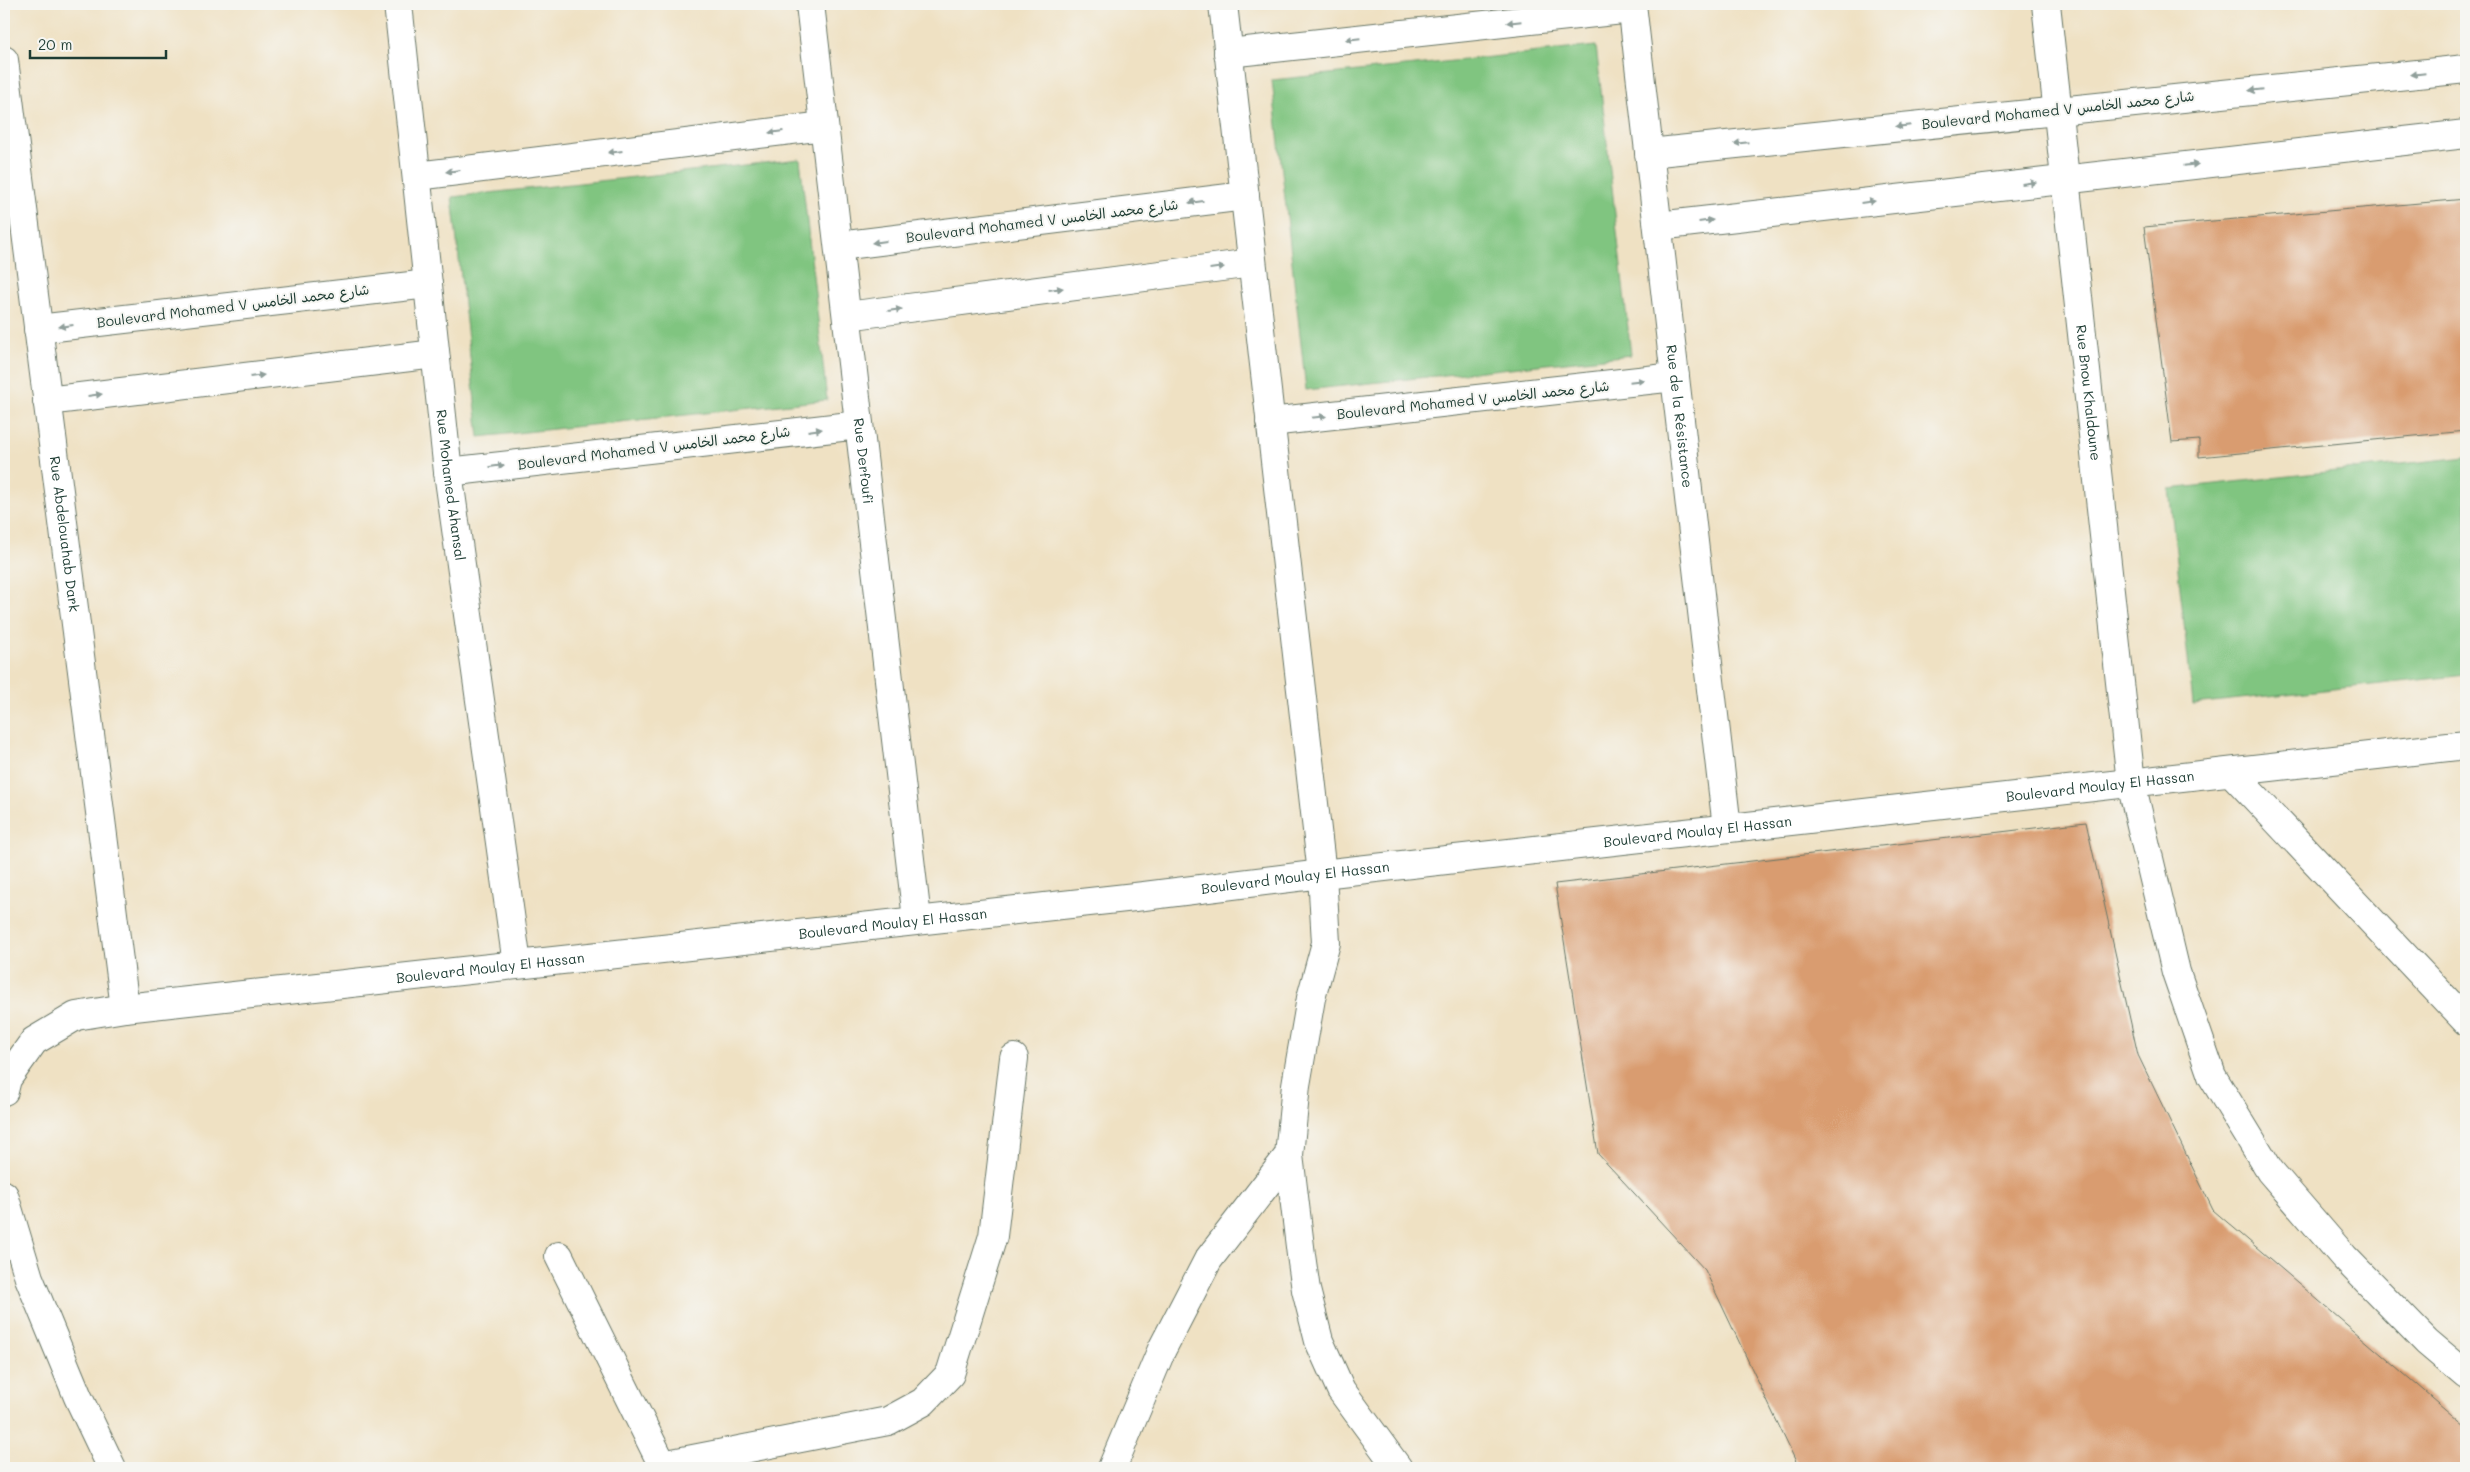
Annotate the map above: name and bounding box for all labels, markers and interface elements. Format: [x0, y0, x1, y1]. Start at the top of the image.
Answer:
one-way arrow [1506, 18, 1522, 26]
scale bar [30, 28, 166, 60]
text: 20 m [38, 34, 72, 54]
one-way arrow [1344, 35, 1360, 43]
one-way arrow [2409, 70, 2425, 78]
street label: Boulevard Mohamed V شارع محمد الخامس [1921, 86, 2195, 134]
one-way arrow [2248, 86, 2264, 94]
one-way arrow [1895, 122, 1911, 130]
one-way arrow [768, 128, 784, 136]
one-way arrow [1733, 139, 1749, 147]
one-way arrow [606, 148, 622, 156]
one-way arrow [2183, 161, 2199, 169]
one-way arrow [445, 167, 461, 175]
one-way arrow [2021, 179, 2037, 187]
street label: Boulevard Mohamed V شارع محمد الخامس [905, 194, 1179, 248]
one-way arrow [1188, 198, 1204, 206]
one-way arrow [1860, 198, 1876, 206]
one-way arrow [1699, 217, 1715, 225]
one-way arrow [870, 238, 886, 246]
one-way arrow [1209, 263, 1225, 271]
street label: Boulevard Mohamed V شارع محمد الخامس [96, 279, 370, 333]
one-way arrow [1048, 285, 1064, 293]
one-way arrow [887, 306, 903, 314]
one-way arrow [58, 322, 74, 330]
street label: Rue Bnou Khaldoune [2072, 324, 2106, 462]
street label: Rue de la Résistance [1662, 344, 1698, 489]
one-way arrow [249, 372, 265, 380]
street label: Boulevard Mohamed V شارع محمد الخامس [1336, 376, 1610, 424]
one-way arrow [1629, 377, 1645, 385]
one-way arrow [88, 391, 104, 399]
street label: Rue Mohamed Ahansal [432, 408, 470, 562]
one-way arrow [1311, 413, 1327, 421]
street label: Rue Derfoufi [849, 417, 878, 505]
street label: Boulevard Mohamed V شارع محمد الخامس [517, 421, 791, 475]
one-way arrow [807, 426, 823, 434]
street label: Rue Abdelouahab Dark [46, 455, 84, 613]
one-way arrow [489, 462, 505, 470]
street label: Boulevard Moulay El Hassan [2005, 766, 2195, 806]
street label: Boulevard Moulay El Hassan [1602, 811, 1793, 851]
street label: Boulevard Moulay El Hassan [1200, 856, 1390, 898]
street label: Boulevard Moulay El Hassan [798, 903, 988, 943]
street label: Boulevard Moulay El Hassan [395, 948, 585, 987]

